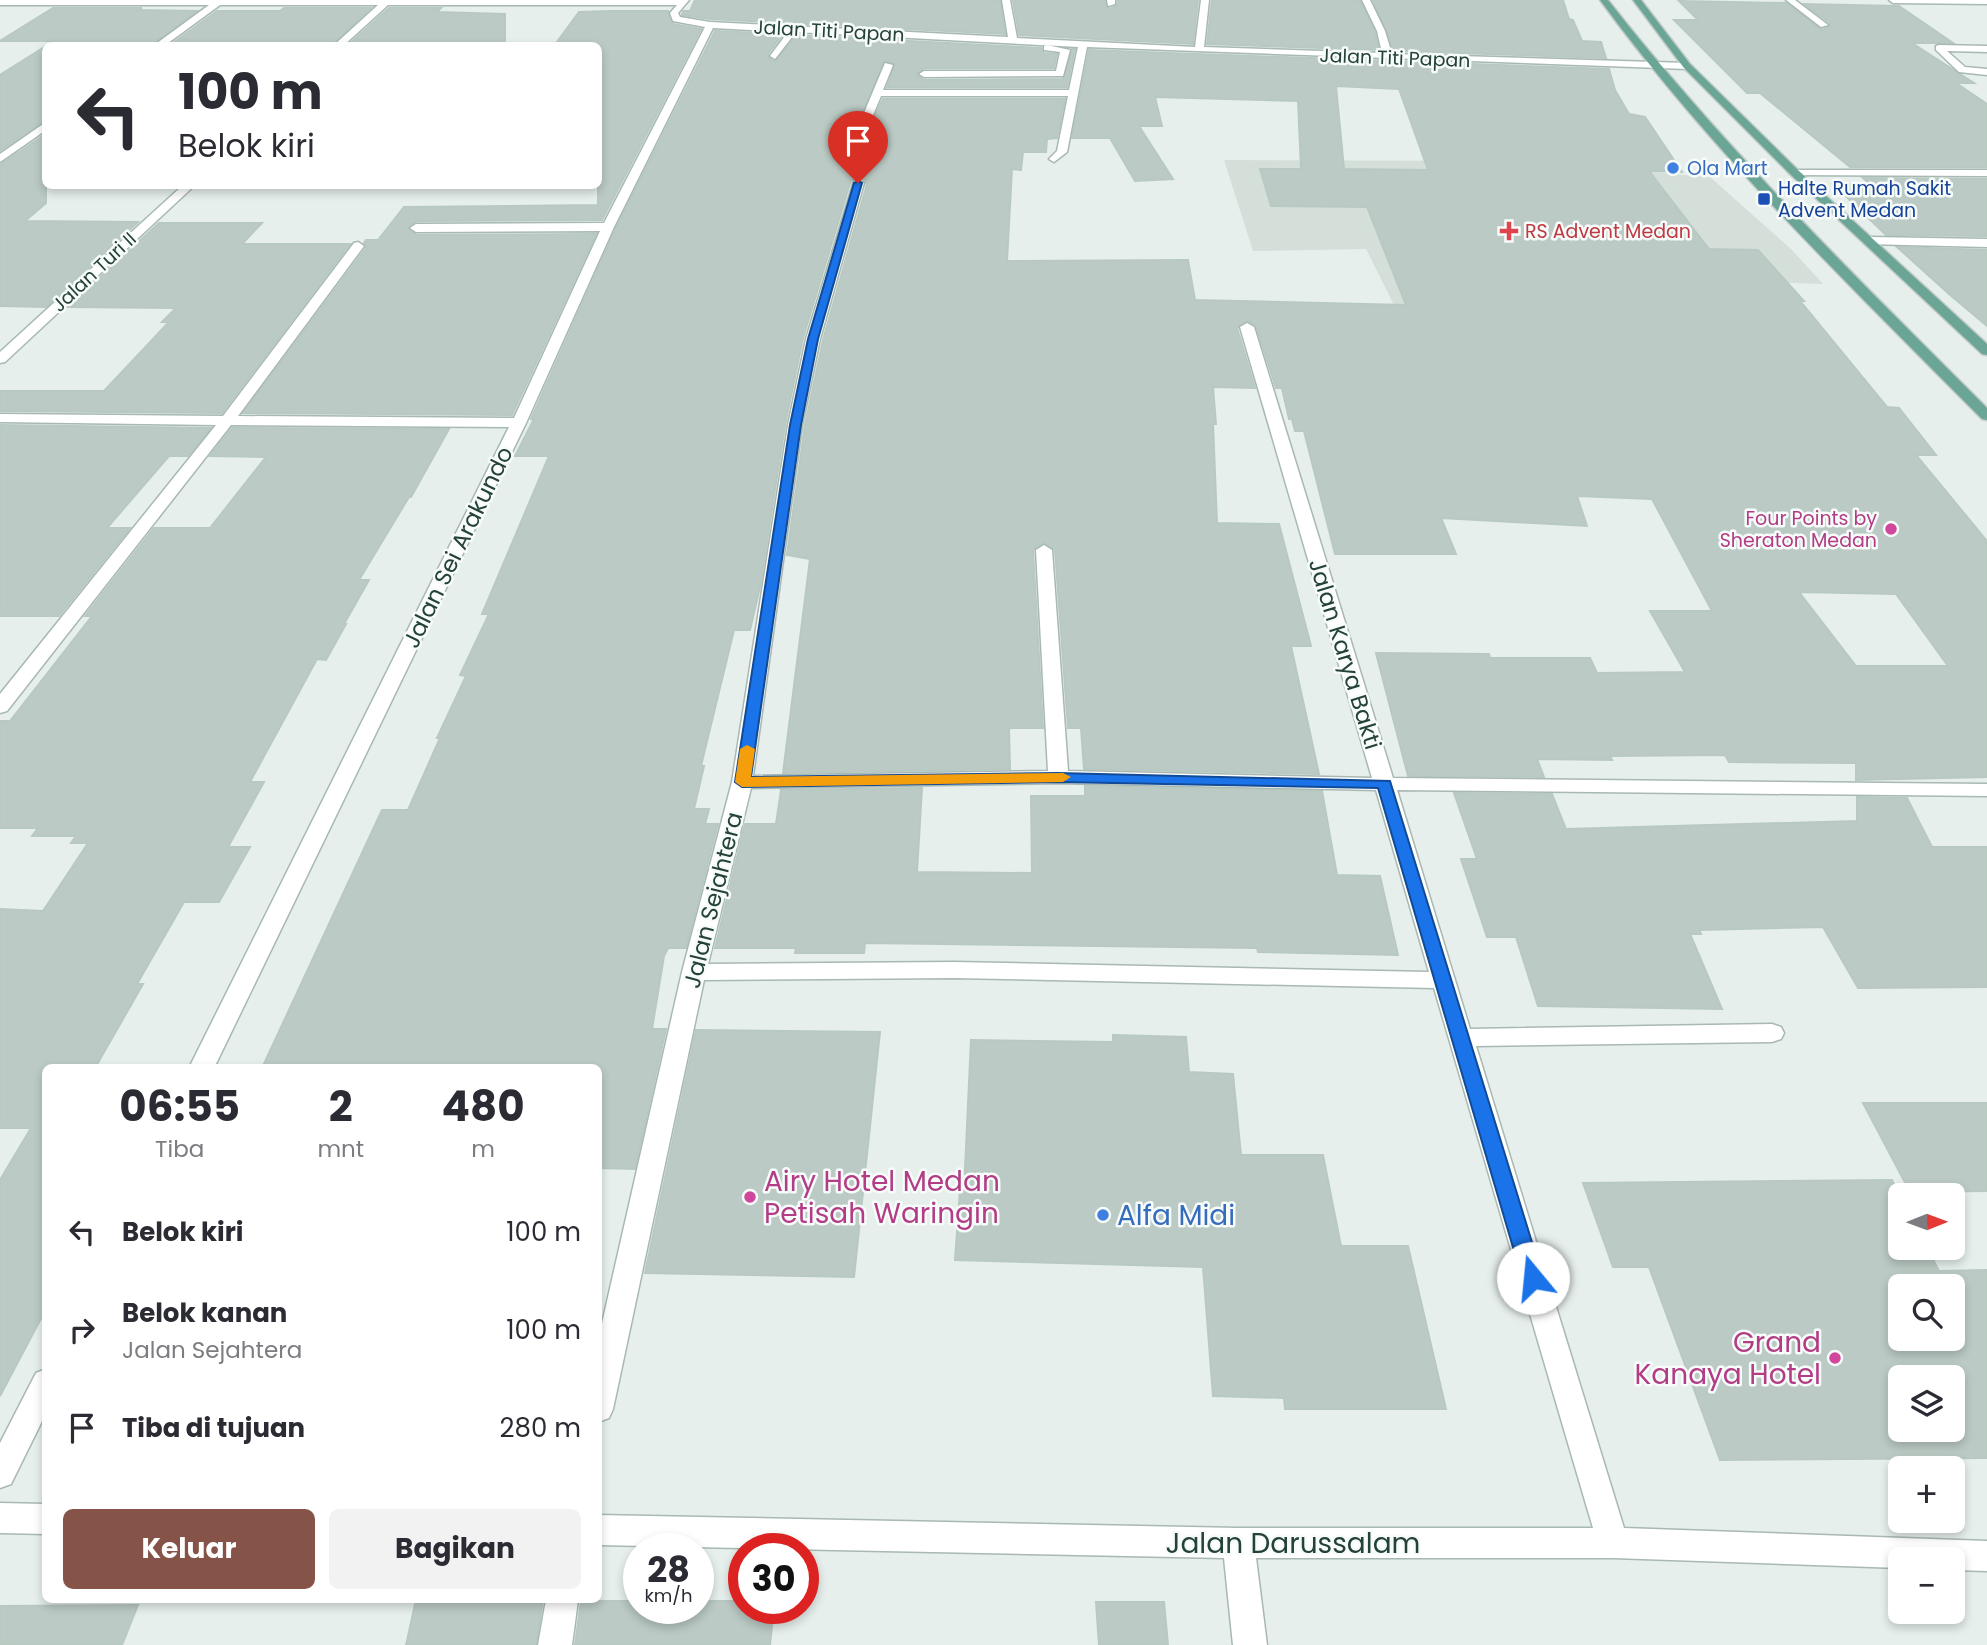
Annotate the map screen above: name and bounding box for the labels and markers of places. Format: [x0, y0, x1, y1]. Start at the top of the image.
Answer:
pin [828, 111, 888, 183]
place label: Ola Mart [1687, 155, 1768, 182]
marker: Ola Mart [1665, 160, 1681, 176]
place label: Halte Rumah Sakit Advent Medan [1778, 175, 1951, 224]
marker: Halte Rumah Sakit Advent Medan [1756, 191, 1772, 207]
place label: RS Advent Medan [1525, 218, 1691, 245]
marker: RS Advent Medan [1499, 221, 1519, 241]
place label: Four Points by Sheraton Medan [1720, 505, 1877, 554]
marker: Four Points by Sheraton Medan [1883, 521, 1899, 537]
place label: Airy Hotel Medan Petisah Waringin [764, 1162, 1000, 1233]
marker: Airy Hotel Medan Petisah Waringin [742, 1189, 758, 1205]
place label: Alfa Midi [1117, 1196, 1235, 1235]
marker: Alfa Midi [1095, 1207, 1111, 1223]
place label: Grand Kanaya Hotel [1635, 1323, 1821, 1394]
marker: Grand Kanaya Hotel [1827, 1350, 1843, 1366]

